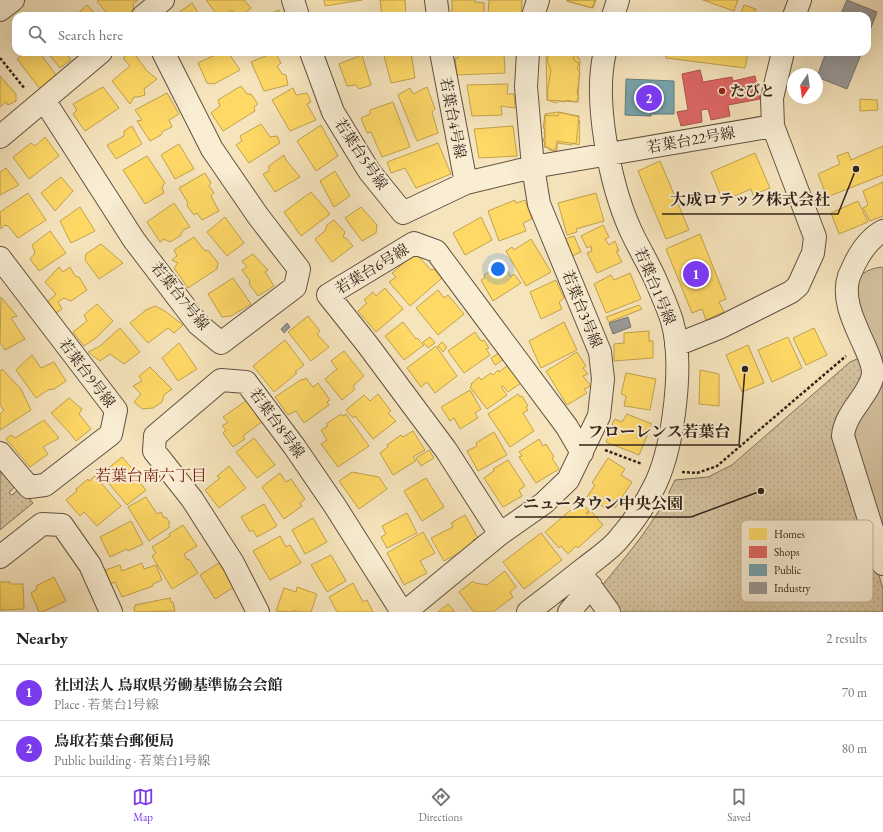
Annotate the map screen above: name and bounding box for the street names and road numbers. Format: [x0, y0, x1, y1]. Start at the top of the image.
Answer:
street label: 若葉台4号線 [436, 76, 471, 160]
street label: 若葉台5号線 [331, 114, 392, 193]
street label: 若葉台22号線 [645, 122, 737, 157]
street label: 若葉台6号線 [332, 239, 412, 298]
street label: 若葉台1号線 [631, 244, 680, 327]
street label: 若葉台7号線 [147, 258, 214, 334]
street label: 若葉台3号線 [558, 267, 607, 350]
street label: 若葉台9号線 [55, 334, 120, 411]
street label: 若葉台8号線 [246, 384, 309, 462]

